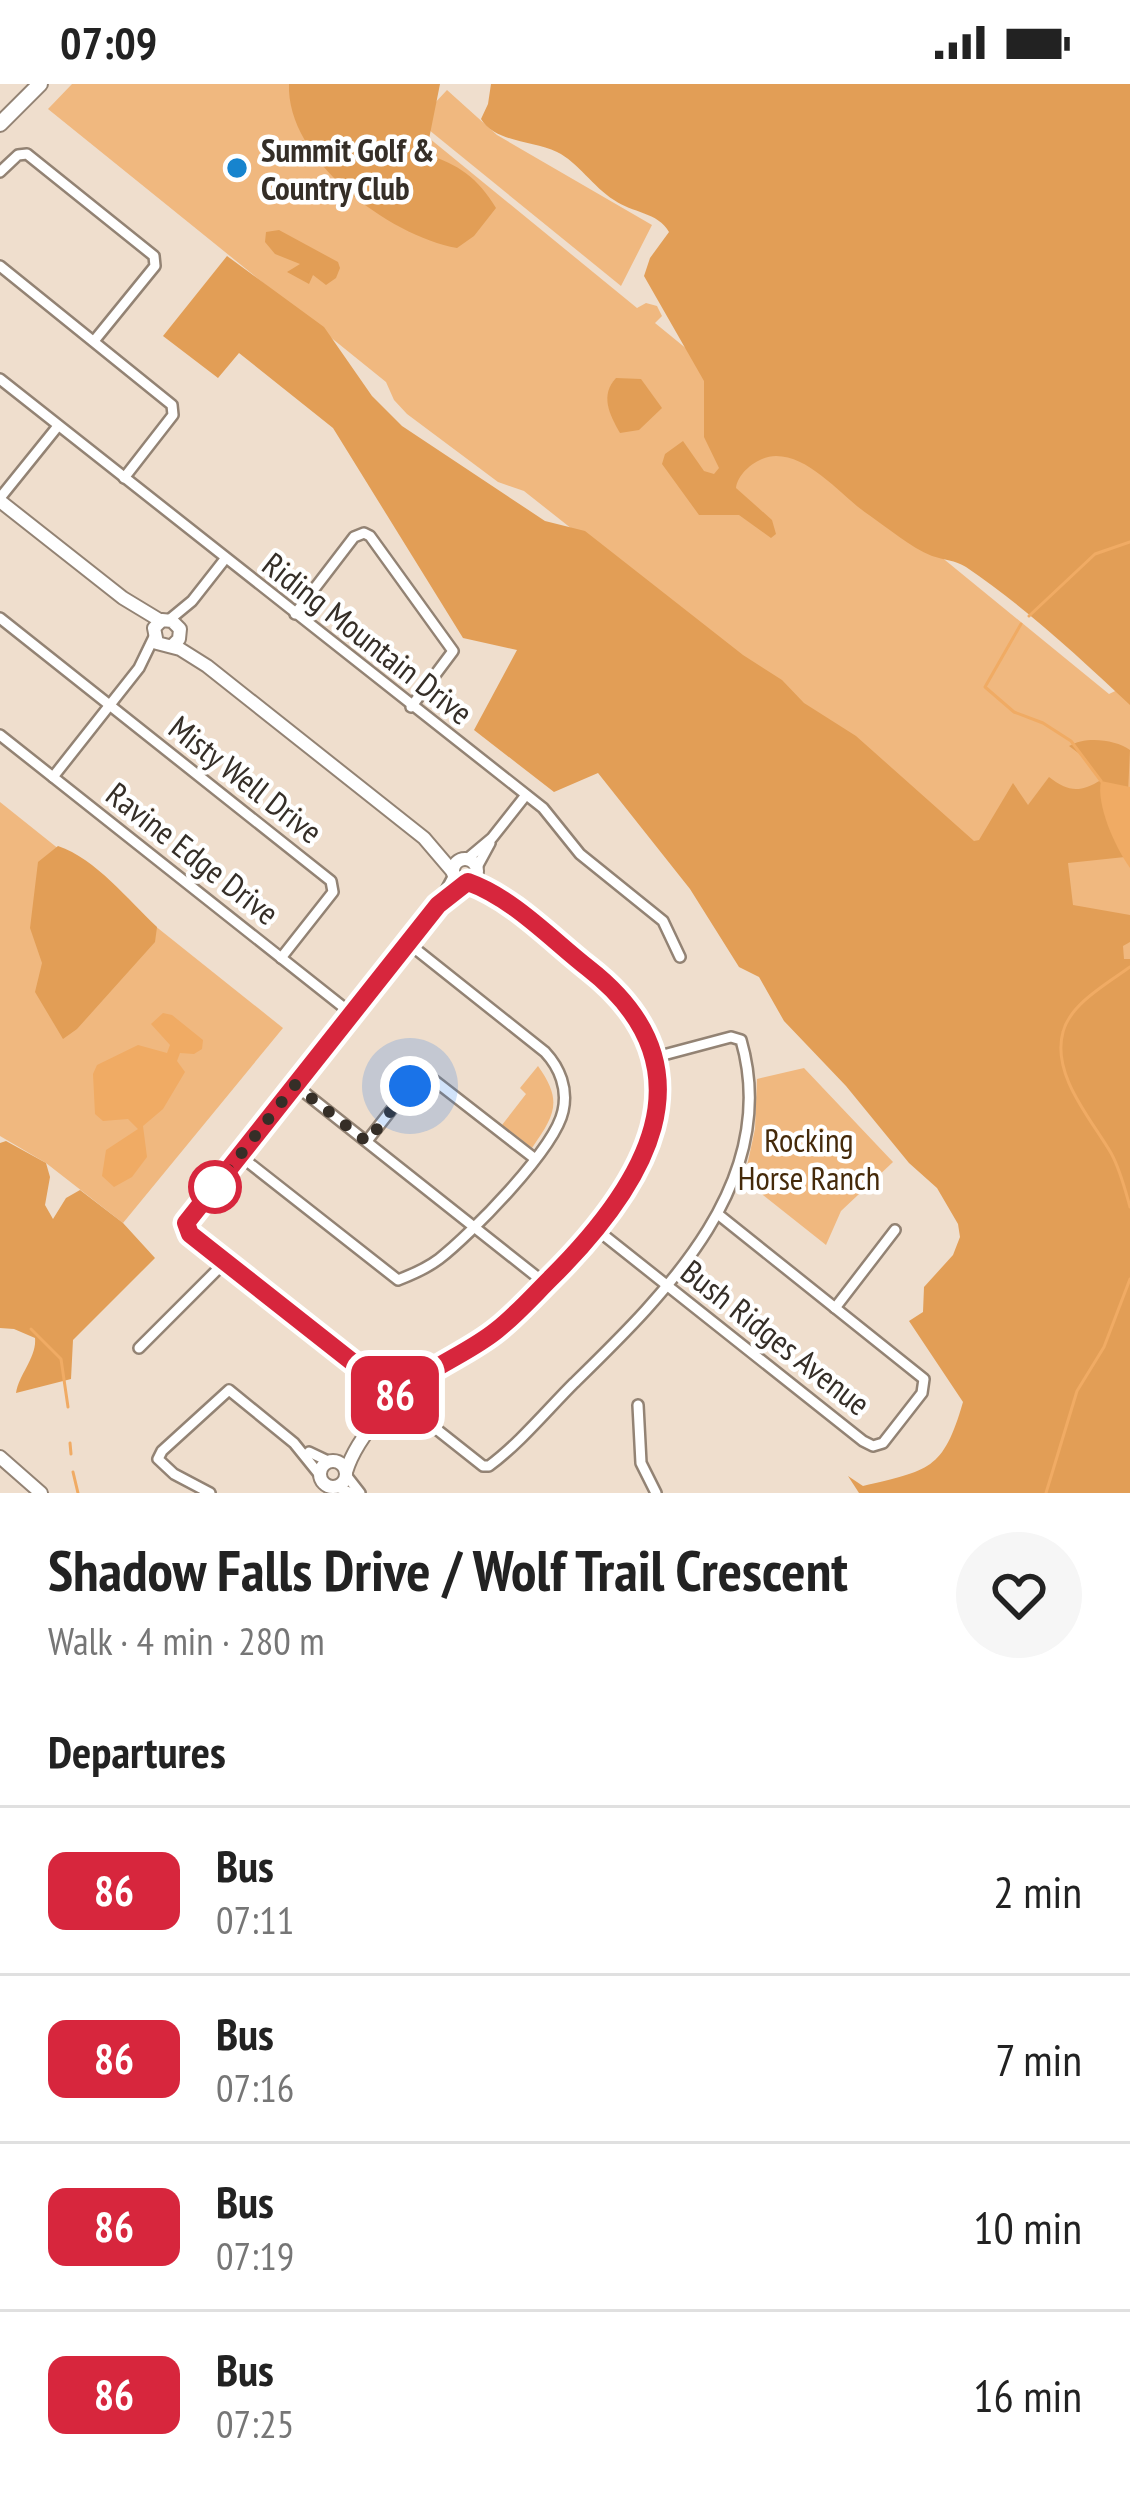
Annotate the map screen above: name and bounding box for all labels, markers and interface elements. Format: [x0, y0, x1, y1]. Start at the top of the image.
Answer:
text: 07:09 [60, 13, 157, 71]
place label: Summit Golf & Country Club [261, 128, 434, 209]
marker: Summit Golf & Country Club [224, 155, 250, 181]
street label: Riding Mountain Drive [254, 543, 482, 733]
street label: Misty Well Drive [161, 706, 331, 852]
street label: Ravine Edge Drive [98, 772, 288, 934]
your location [380, 1056, 440, 1116]
park label: Rocking Horse Ranch [738, 1118, 880, 1199]
unlabelled marker [190, 1162, 240, 1212]
street label: Bush Ridges Avenue [673, 1250, 879, 1424]
line badge: 86 [341, 1356, 449, 1434]
text: 86 [375, 1367, 415, 1422]
button: heart [956, 1532, 1082, 1658]
text: Shadow Falls Drive / Wolf Trail Crescent [48, 1533, 848, 1607]
text: Walk · 4 min · 280 m [48, 1615, 325, 1666]
text: Departures [48, 1722, 226, 1780]
text: Bus [216, 1836, 274, 1894]
text: 2 min [993, 1862, 1082, 1920]
text: 86 [94, 1863, 134, 1918]
text: 07:11 [216, 1894, 294, 1945]
text: Bus [216, 2004, 274, 2062]
text: 7 min [995, 2030, 1082, 2088]
text: 86 [94, 2031, 134, 2086]
text: 07:16 [216, 2062, 294, 2113]
text: Bus [216, 2172, 274, 2230]
text: 10 min [973, 2198, 1082, 2256]
text: 86 [94, 2199, 134, 2254]
text: 07:19 [216, 2230, 294, 2281]
text: Bus [216, 2340, 274, 2398]
text: 16 min [973, 2366, 1082, 2424]
text: 86 [94, 2367, 134, 2422]
text: 07:25 [216, 2398, 294, 2449]

